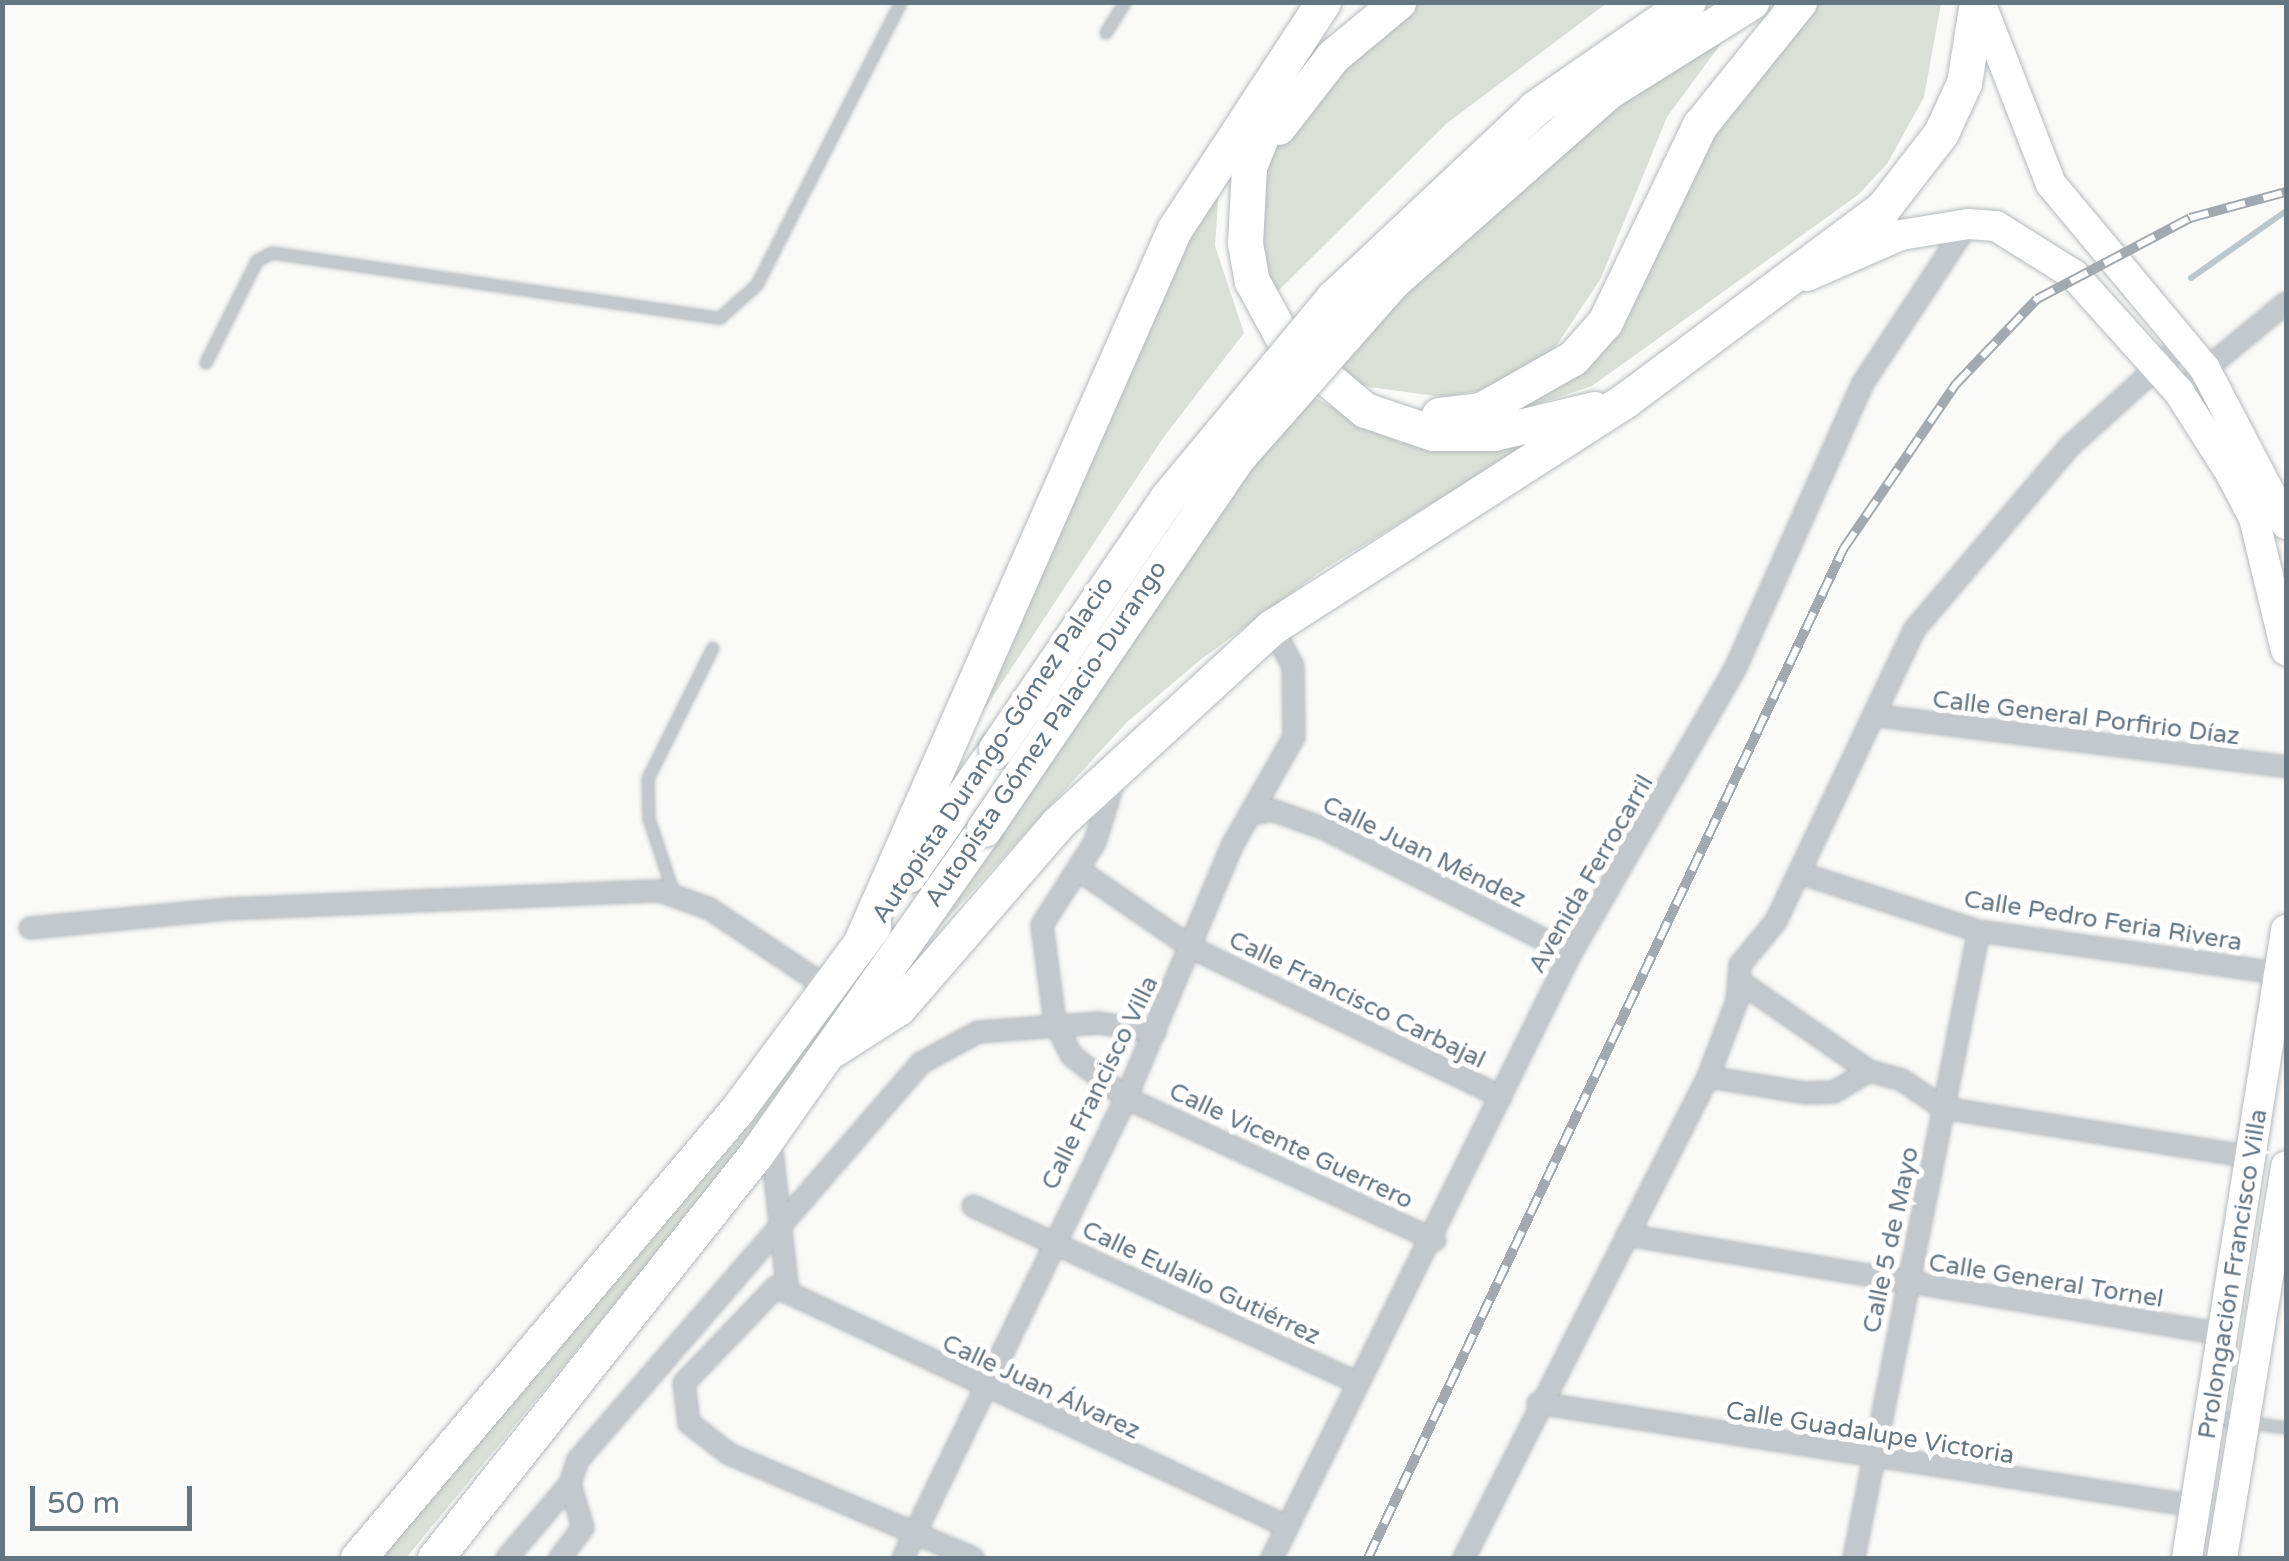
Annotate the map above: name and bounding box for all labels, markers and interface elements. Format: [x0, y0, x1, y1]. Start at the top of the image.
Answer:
street label: Autopista Gómez Palacio-Durango [919, 555, 1173, 913]
street label: Autopista Durango-Gómez Palacio [866, 571, 1120, 929]
street label: Calle General Porfirio Díaz [1931, 684, 2241, 752]
street label: Avenida Ferrocarril [1522, 769, 1660, 979]
street label: Calle Juan Méndez [1317, 790, 1531, 914]
street label: Calle Pedro Feria Rivera [1962, 884, 2244, 958]
street label: Calle Francisco Carbajal [1224, 925, 1490, 1075]
street label: Calle Francisco Villa [1035, 971, 1165, 1195]
street label: Calle Vicente Guerrero [1164, 1076, 1418, 1216]
street label: Prolongación Francisco Villa [2192, 1107, 2274, 1441]
street label: Calle 5 de Mayo [1857, 1144, 1925, 1336]
street label: Calle Eulalio Gutiérrez [1077, 1215, 1325, 1351]
street label: Calle General Tornel [1926, 1248, 2166, 1314]
street label: Calle Juan Álvarez [937, 1328, 1145, 1446]
street label: Calle Guadalupe Victoria [1724, 1395, 2016, 1471]
scale bar [35, 1466, 198, 1528]
text: 50 m [47, 1485, 120, 1522]

